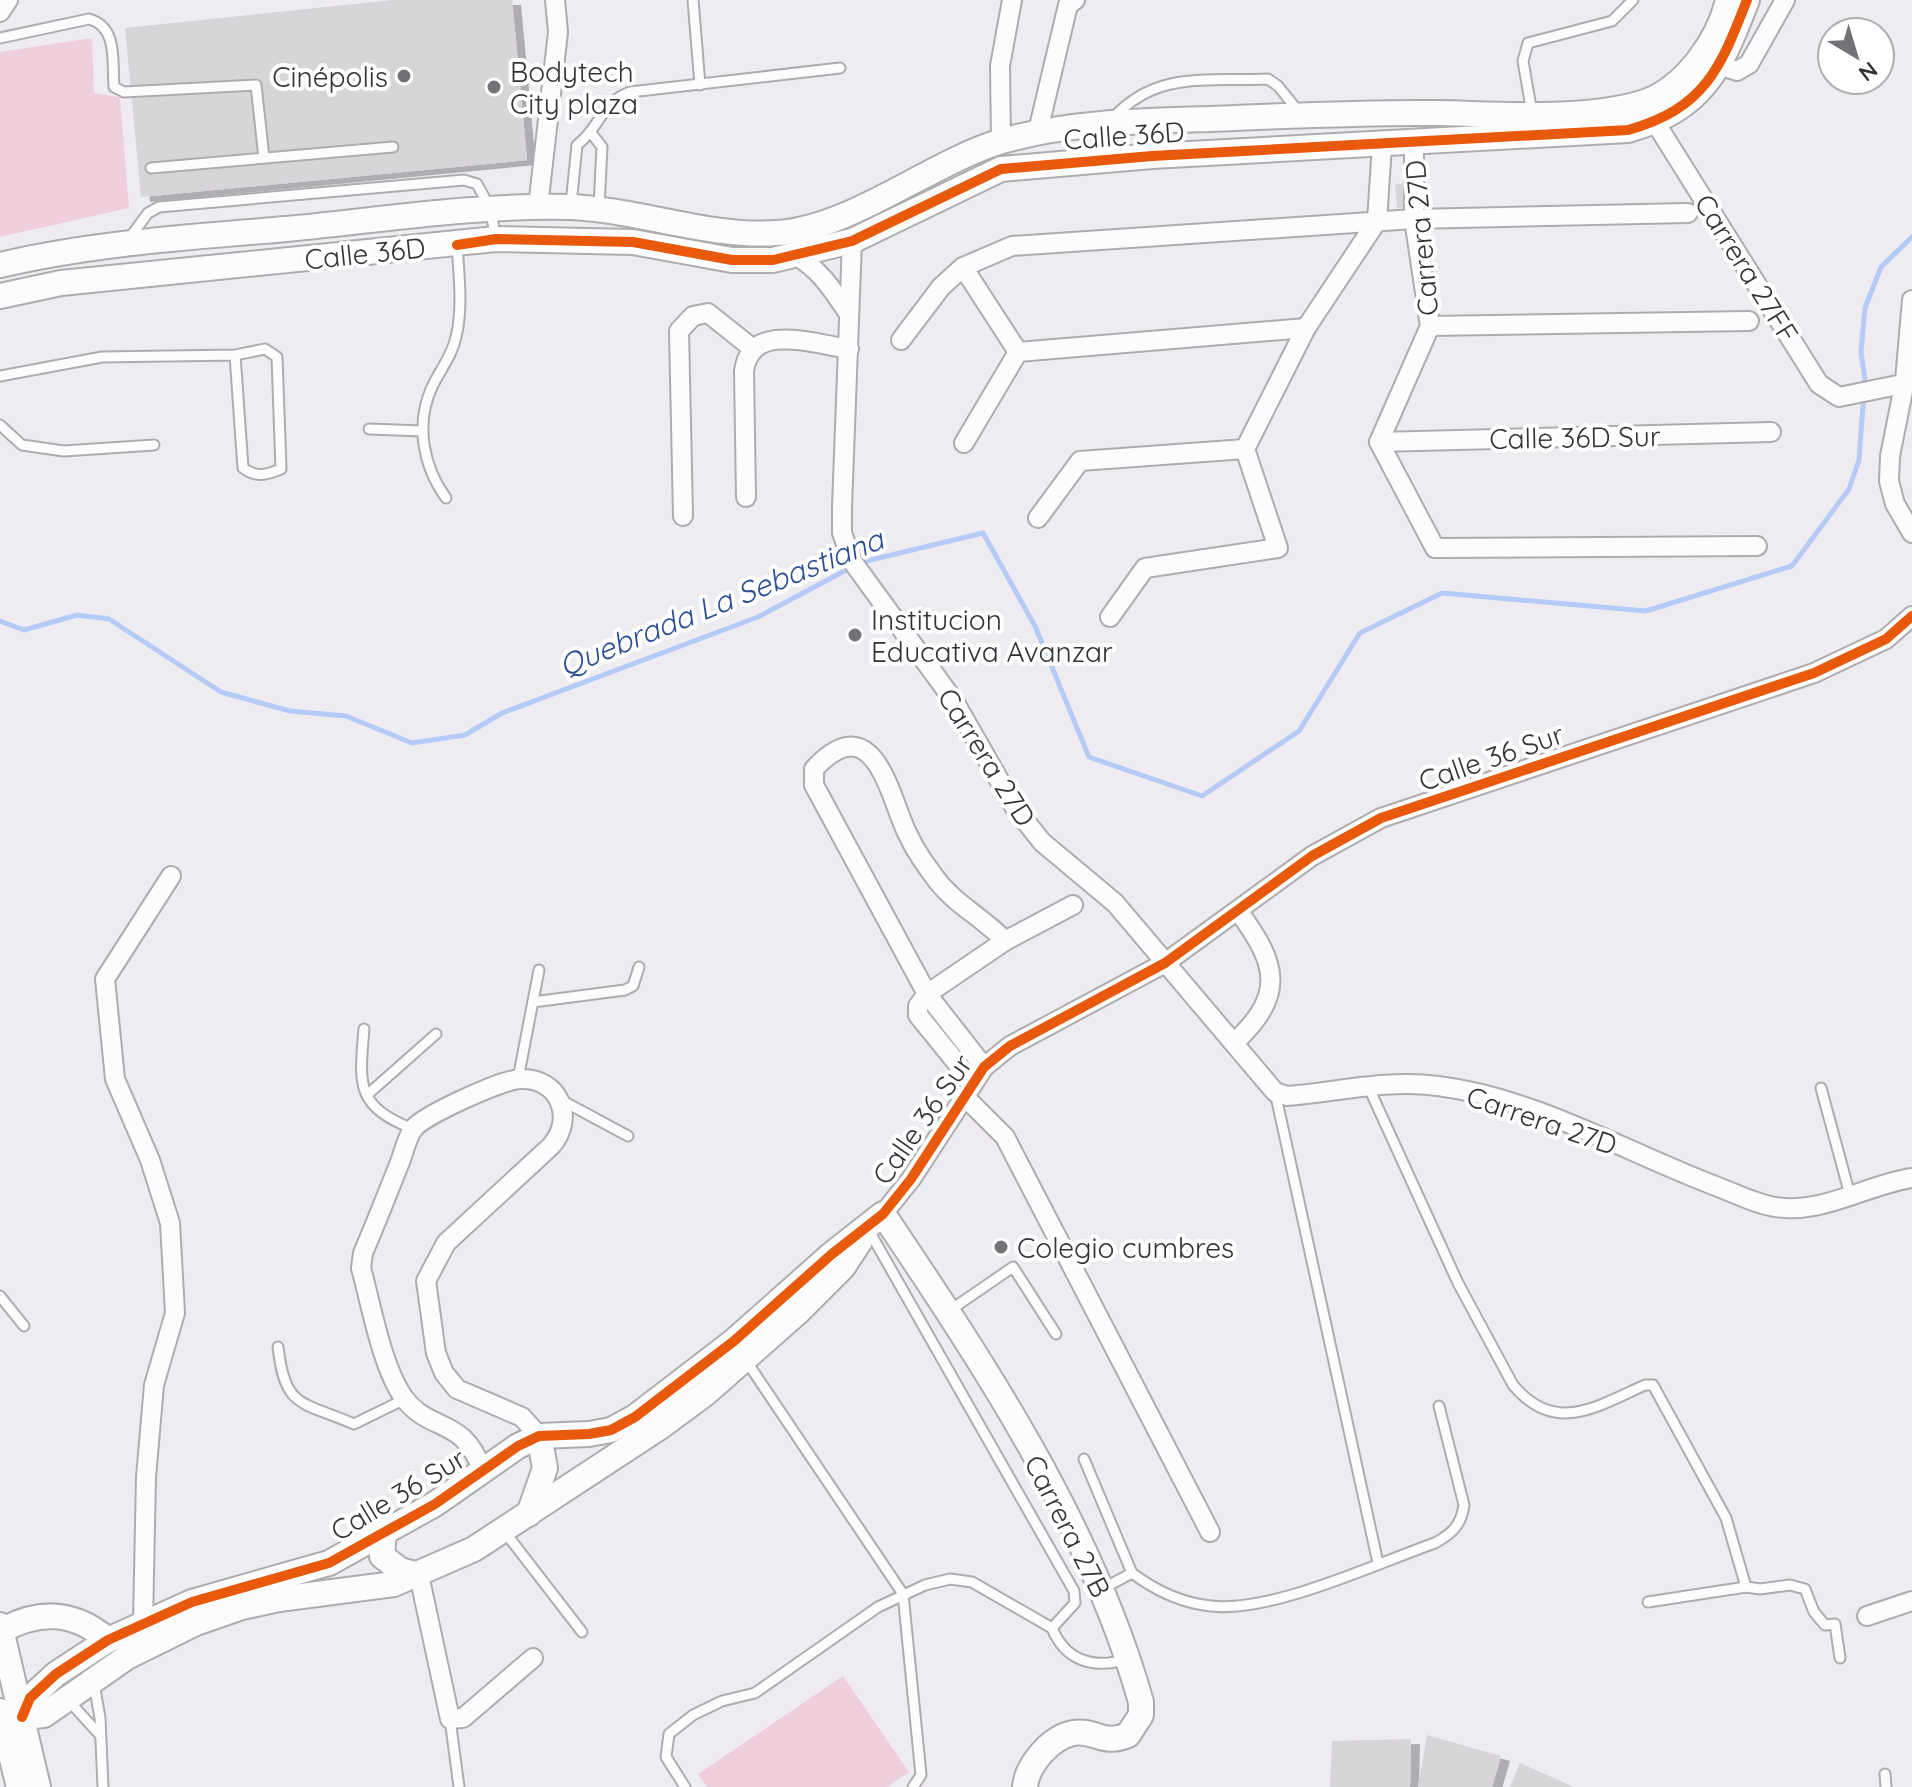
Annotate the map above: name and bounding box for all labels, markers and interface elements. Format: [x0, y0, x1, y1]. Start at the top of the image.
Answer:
north arrow [1816, 16, 1896, 96]
place label: Bodytech City plaza [510, 54, 638, 121]
text: N [1853, 56, 1883, 88]
place label: Cinépolis [272, 59, 388, 94]
marker: Cinépolis [395, 67, 413, 85]
marker: Bodytech City plaza [485, 78, 503, 96]
street label: Calle 36D [1062, 113, 1186, 157]
street label: Carrera 27D [1397, 158, 1445, 318]
street label: Carrera 27FF [1688, 187, 1806, 349]
street label: Calle 36D [303, 229, 427, 277]
street label: Calle 36D Sur [1489, 418, 1661, 456]
water label: Quebrada La Sebastiana [553, 519, 890, 684]
place label: Institucion Educativa Avanzar [871, 602, 1113, 669]
marker: Institucion Educativa Avanzar [846, 626, 864, 644]
street label: Carrera 27D [931, 681, 1043, 833]
street label: Calle 36 Sur [1414, 716, 1568, 798]
street label: Calle 36 Sur [864, 1047, 980, 1191]
street label: Carrera 27D [1462, 1078, 1622, 1162]
place label: Colegio cumbres [1017, 1230, 1234, 1265]
marker: Colegio cumbres [992, 1238, 1010, 1256]
street label: Calle 36 Sur [324, 1440, 472, 1548]
street label: Carrera 27B [1017, 1449, 1119, 1603]

